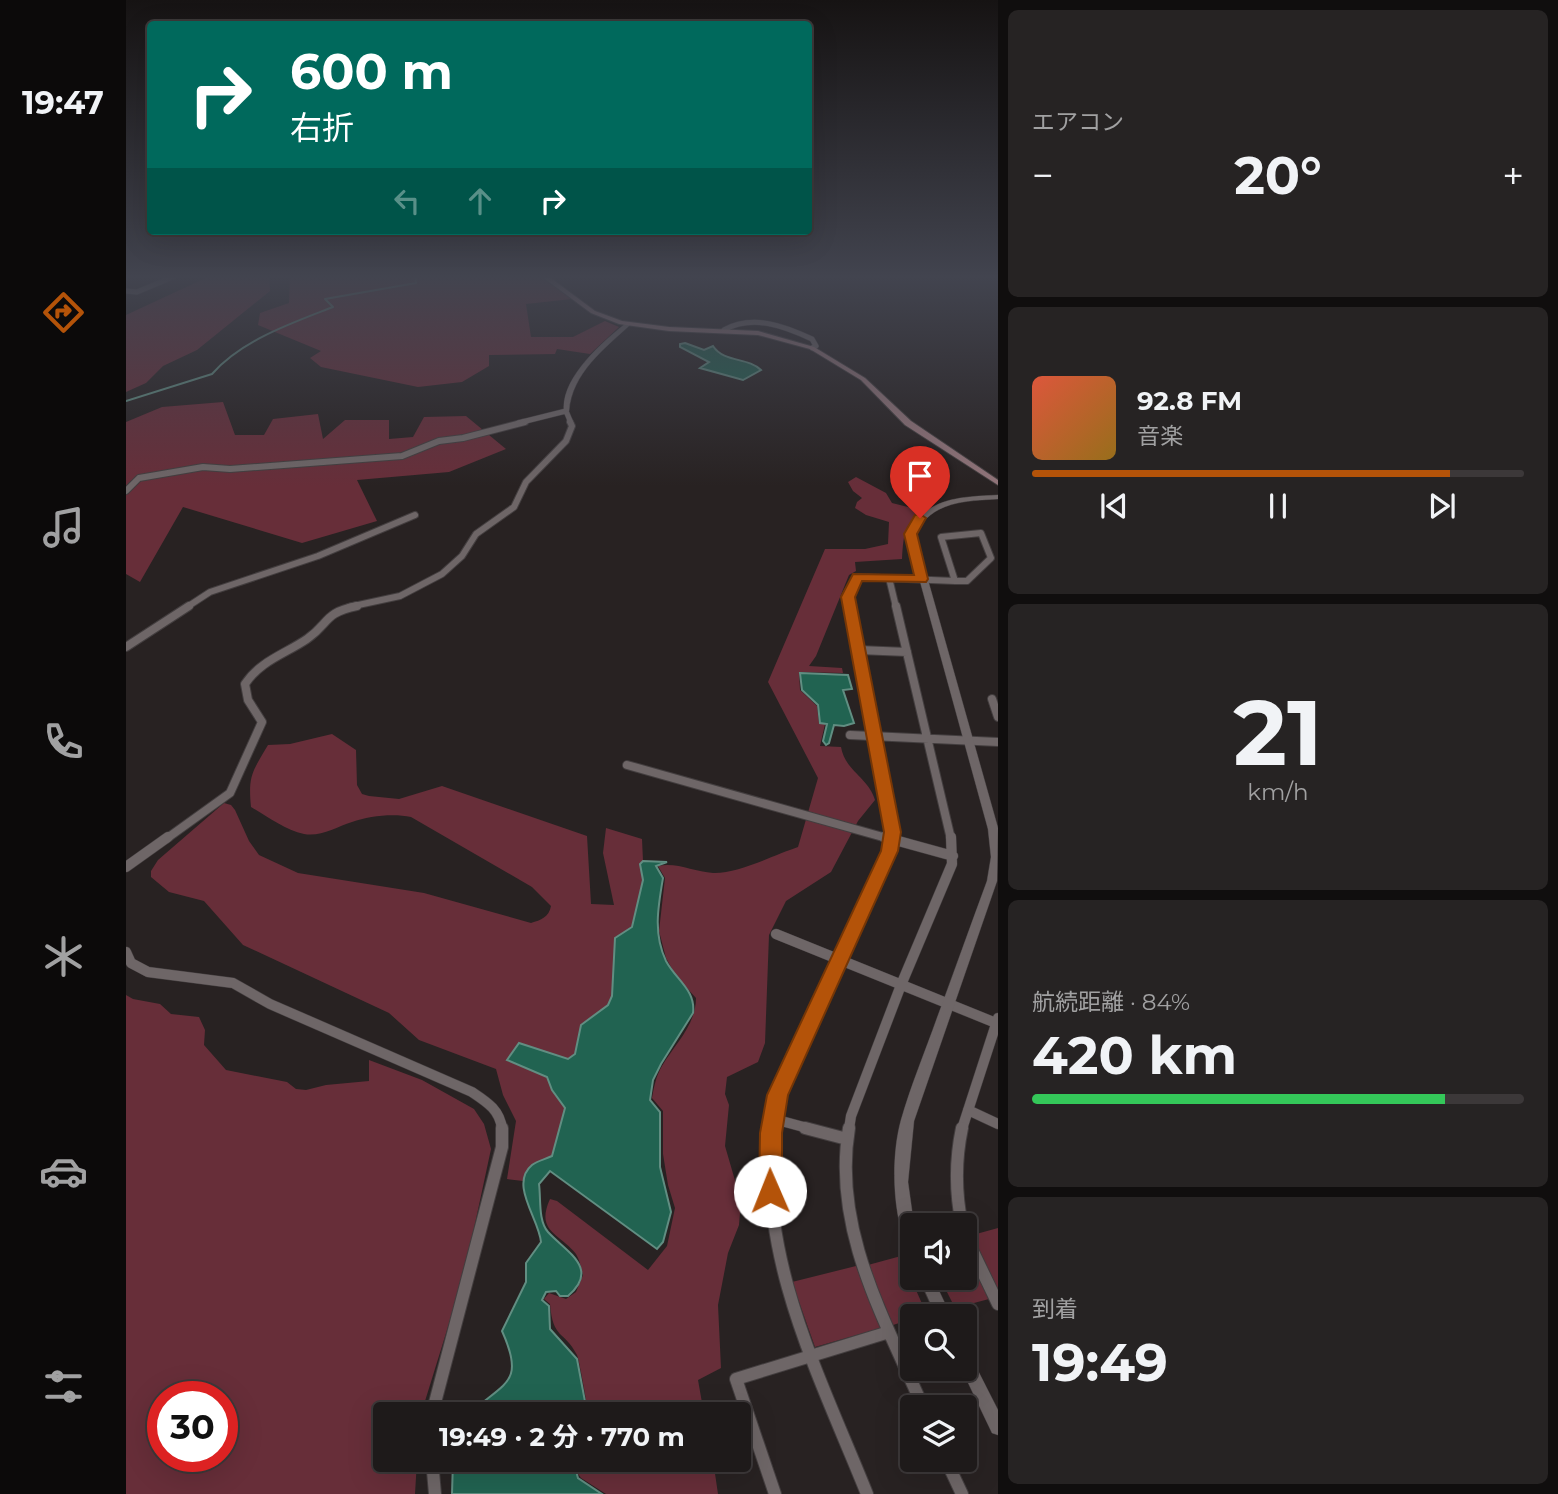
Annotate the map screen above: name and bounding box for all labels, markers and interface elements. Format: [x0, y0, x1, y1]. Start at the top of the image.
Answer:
text: 600 m [290, 42, 453, 101]
icon: right [175, 49, 266, 140]
text: 19:47 [22, 83, 104, 122]
text: 右折 [290, 108, 354, 147]
text: エアコン [1032, 108, 1124, 136]
text: 20° [1234, 144, 1322, 207]
text: − [1032, 152, 1054, 199]
text: + [1502, 152, 1524, 199]
icon: left [388, 182, 426, 220]
icon: ahead [461, 182, 499, 220]
icon: right [534, 182, 572, 220]
icon: directions [39, 288, 88, 337]
text: 92.8 FM [1137, 385, 1242, 417]
text: 音楽 [1137, 422, 1183, 450]
pin [890, 446, 950, 518]
icon: arrive [901, 457, 939, 495]
icon: previous [1095, 487, 1133, 525]
icon: pause [1259, 487, 1297, 525]
icon: next [1423, 487, 1461, 525]
icon: music [39, 503, 88, 552]
text: 21 [1233, 677, 1323, 788]
icon: phone [39, 717, 88, 766]
text: km/h [1247, 778, 1309, 806]
icon: climate [39, 932, 88, 981]
text: 航続距離 · 84% [1032, 988, 1190, 1016]
text: 420 km [1032, 1024, 1237, 1087]
icon: car [39, 1147, 88, 1196]
position arrow [733, 1154, 807, 1228]
map controls [900, 1213, 977, 1472]
button: sound [900, 1213, 977, 1290]
text: 到着 [1032, 1295, 1078, 1323]
button: search [900, 1304, 977, 1381]
text: 19:49 [1032, 1331, 1168, 1394]
icon: filters [39, 1362, 88, 1411]
speed limit sign: 30 [147, 1381, 238, 1472]
button: layers [900, 1395, 977, 1472]
text: 19:49 · 2 分 · 770 m [439, 1421, 685, 1453]

